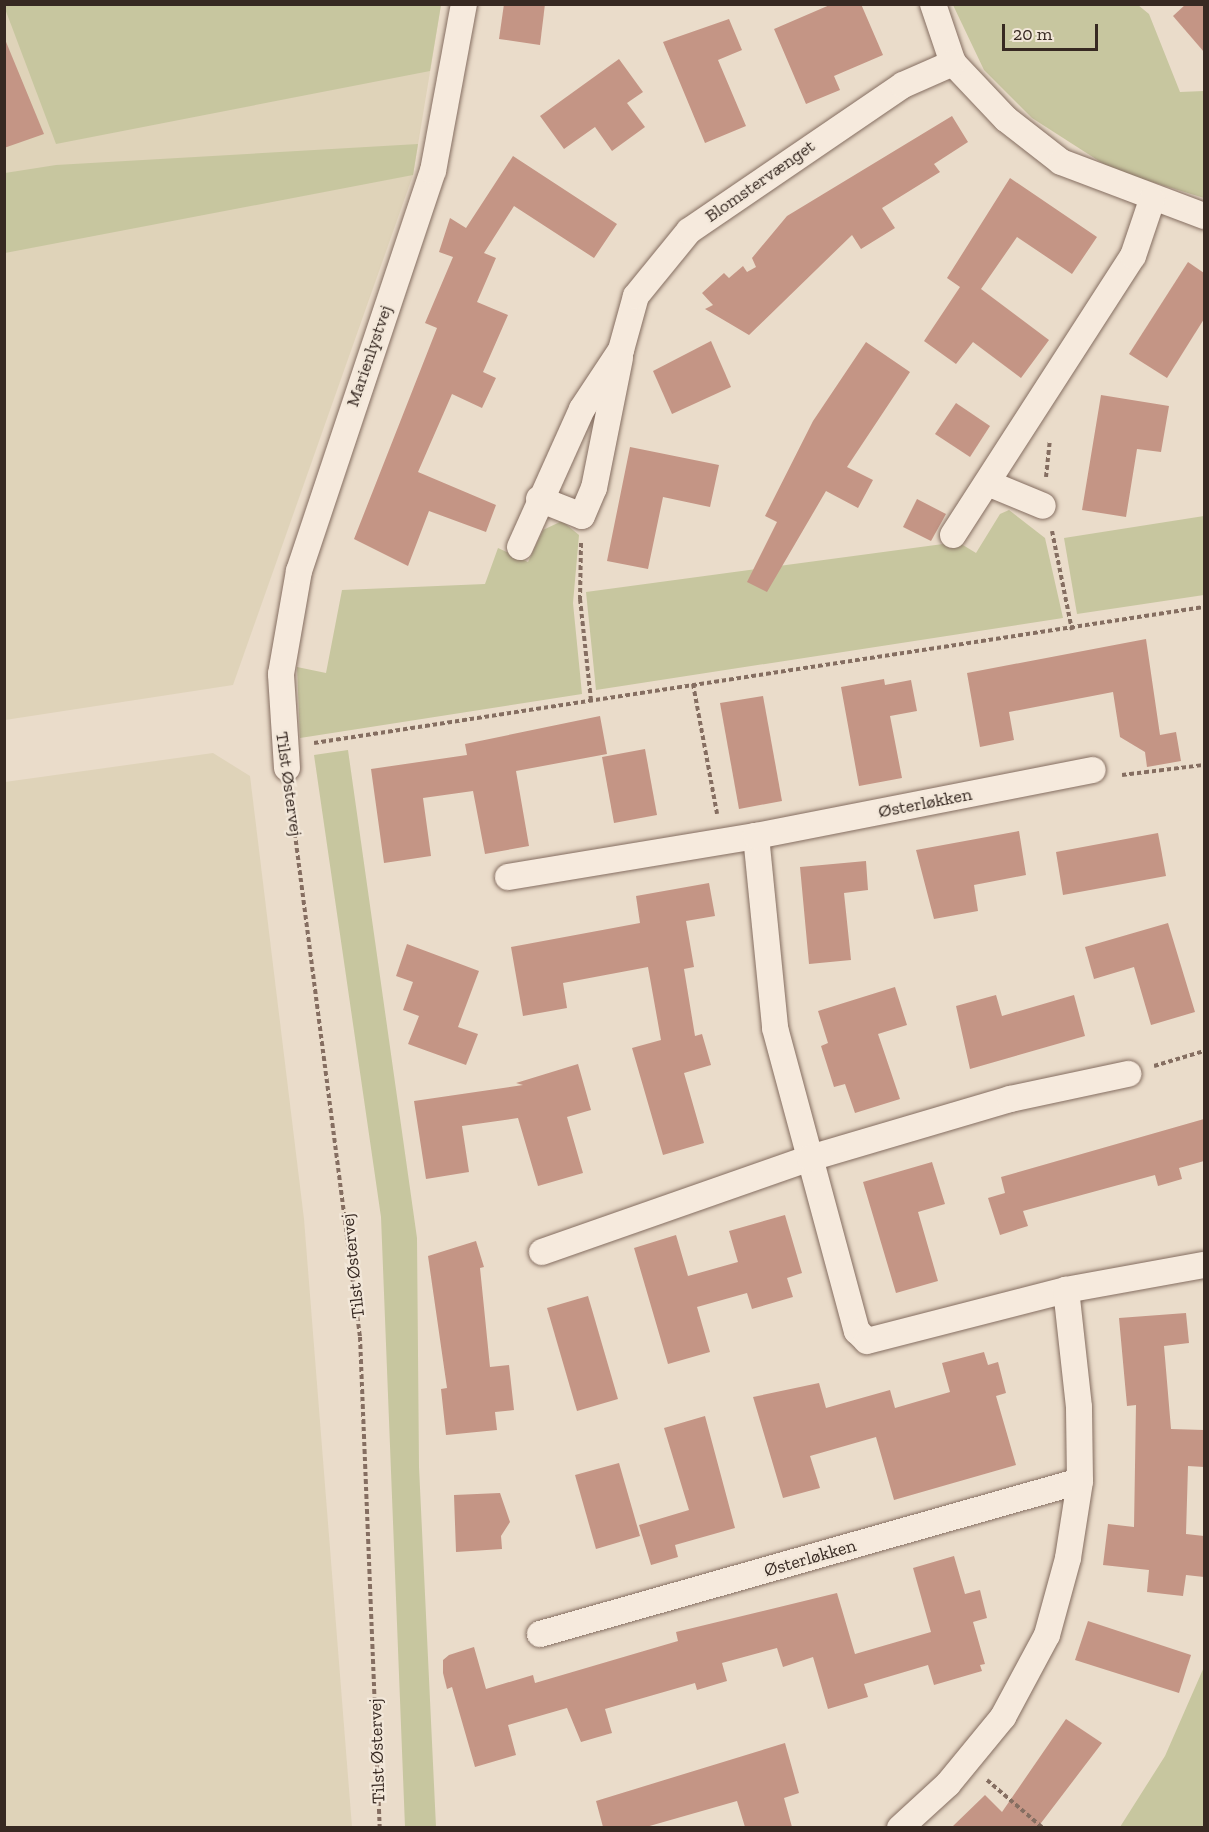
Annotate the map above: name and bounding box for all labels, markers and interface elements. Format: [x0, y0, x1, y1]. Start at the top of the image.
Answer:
scale bar [1005, 12, 1101, 50]
text: 20 m [1013, 23, 1052, 45]
street label: Blomstervænget [701, 135, 819, 227]
street label: Marienlystvej [342, 303, 396, 409]
street label: Tilst Østervej [271, 730, 307, 838]
street label: Østerløkken [876, 783, 974, 823]
street label: Tilst Østervej [337, 1213, 369, 1319]
street label: Østerløkken [761, 1535, 859, 1581]
street label: Tilst Østervej [364, 1698, 390, 1804]

